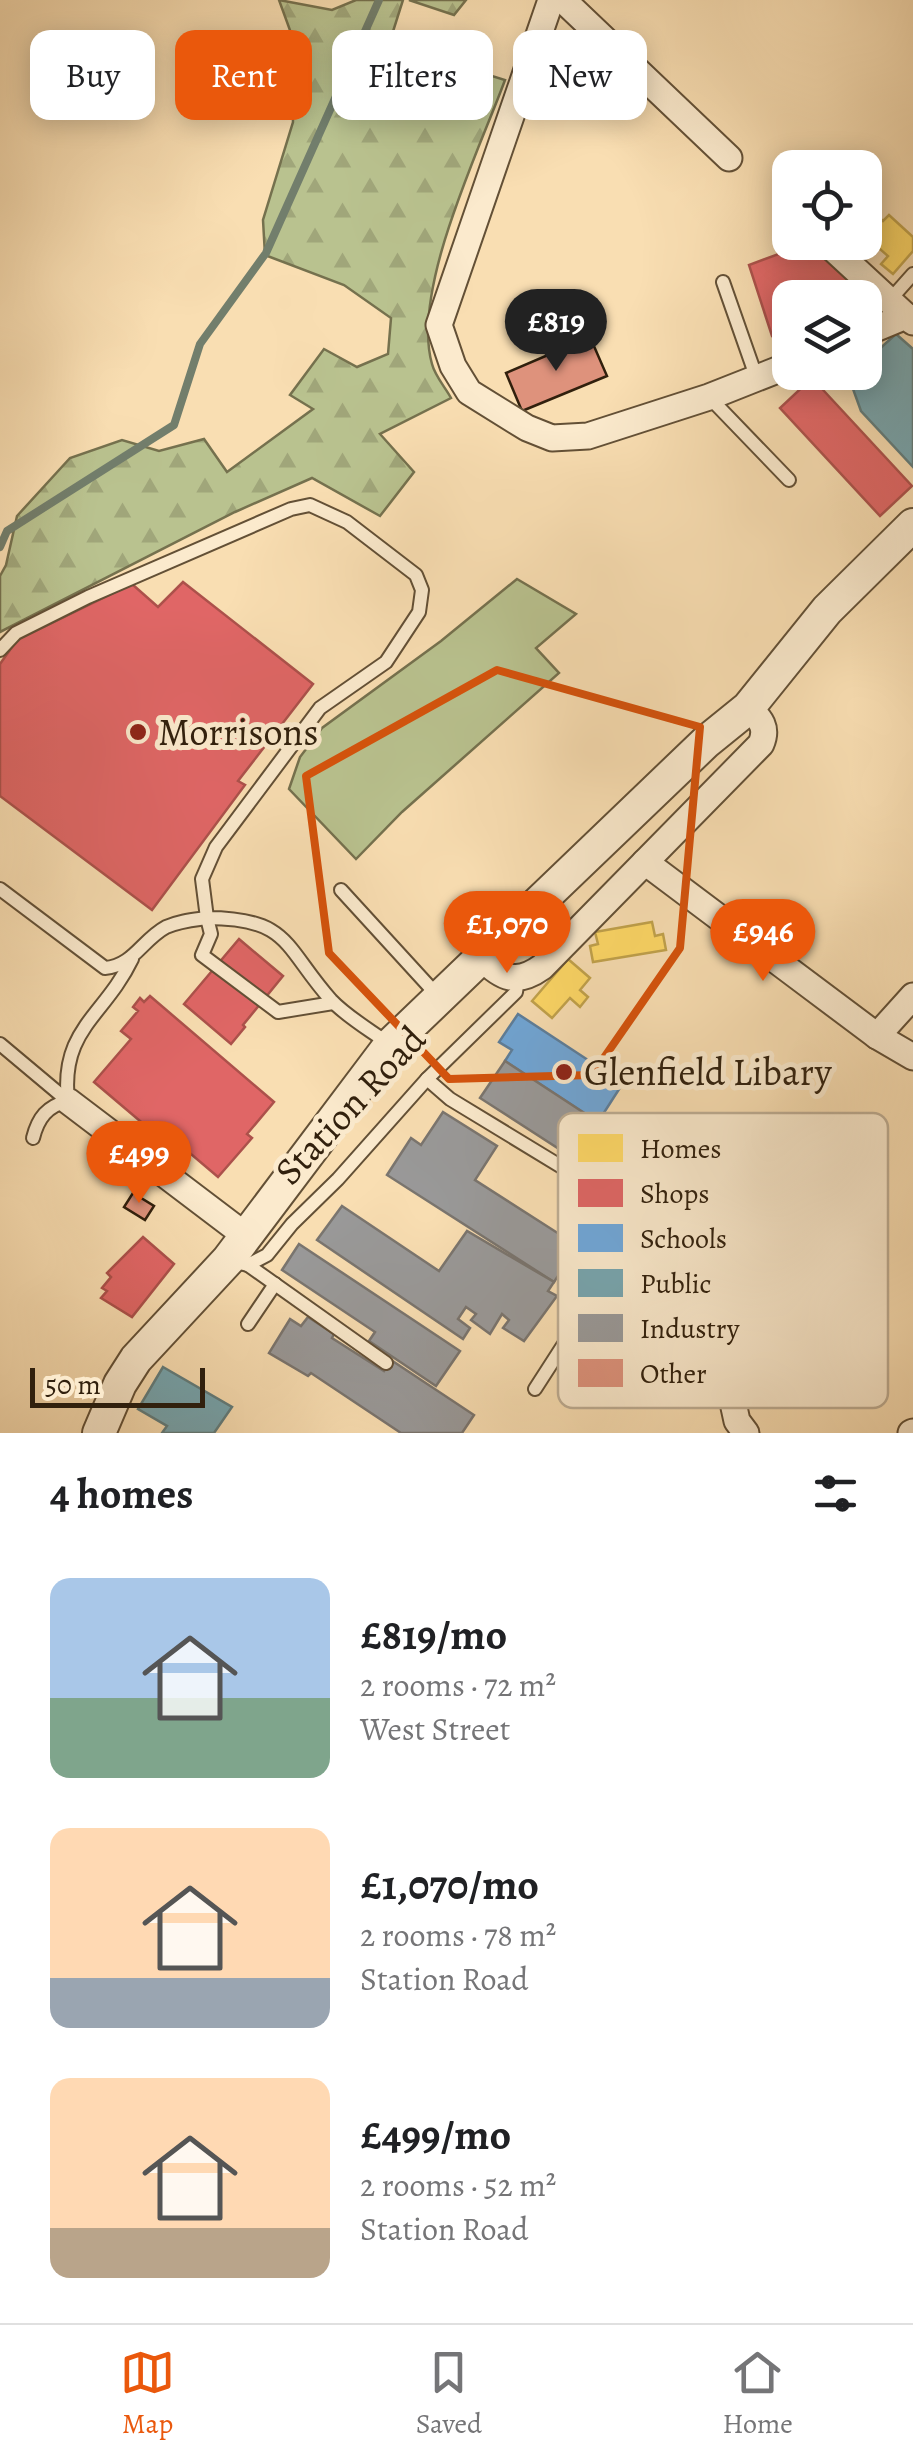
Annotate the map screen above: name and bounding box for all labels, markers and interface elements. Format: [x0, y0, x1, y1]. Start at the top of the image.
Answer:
chip: Buy [30, 30, 155, 120]
chip: Rent [175, 30, 312, 120]
chip: Filters [332, 30, 493, 120]
chip: New [513, 30, 647, 120]
map controls [772, 150, 882, 390]
button: locate [772, 150, 882, 260]
button: layers [772, 280, 882, 390]
pin: £819 [497, 289, 615, 374]
text: £819 [527, 299, 585, 343]
place label: Morrisons [158, 706, 318, 758]
marker: Morrisons [127, 721, 149, 743]
pin: £1,070 [426, 891, 588, 976]
pin: £946 [704, 899, 822, 984]
text: £1,070 [466, 901, 548, 945]
text: £946 [732, 909, 794, 953]
street label: Station Road [263, 1014, 438, 1196]
place label: Glenfield Libary [584, 1046, 833, 1098]
marker: Glenfield Libary [553, 1061, 575, 1083]
legend [558, 1113, 888, 1408]
pin: £499 [80, 1121, 198, 1206]
text: Homes [640, 1130, 722, 1168]
text: £499 [108, 1131, 170, 1175]
text: Shops [640, 1175, 710, 1213]
text: Schools [640, 1220, 727, 1258]
text: Public [640, 1265, 711, 1303]
text: Industry [640, 1310, 740, 1348]
text: Other [640, 1355, 707, 1393]
scale bar [30, 1363, 205, 1408]
text: 50 m [45, 1366, 101, 1404]
text: 4 homes [50, 1465, 193, 1522]
icon: filters [808, 1466, 863, 1521]
text: £819/mo [360, 1606, 507, 1663]
icon: home [130, 1618, 250, 1738]
text: 2 rooms · 72 m² [360, 1663, 556, 1707]
text: West Street [360, 1707, 510, 1751]
text: £1,070/mo [360, 1856, 539, 1913]
icon: home [130, 1868, 250, 1988]
text: 2 rooms · 78 m² [360, 1913, 556, 1957]
text: Station Road [360, 1957, 528, 2001]
text: £499/mo [360, 2106, 511, 2163]
icon: home [130, 2118, 250, 2238]
text: 2 rooms · 52 m² [360, 2163, 556, 2207]
text: Station Road [360, 2207, 528, 2251]
tab: Map [120, 2345, 175, 2443]
tab: Saved [416, 2345, 482, 2443]
tab: Home [722, 2345, 793, 2443]

